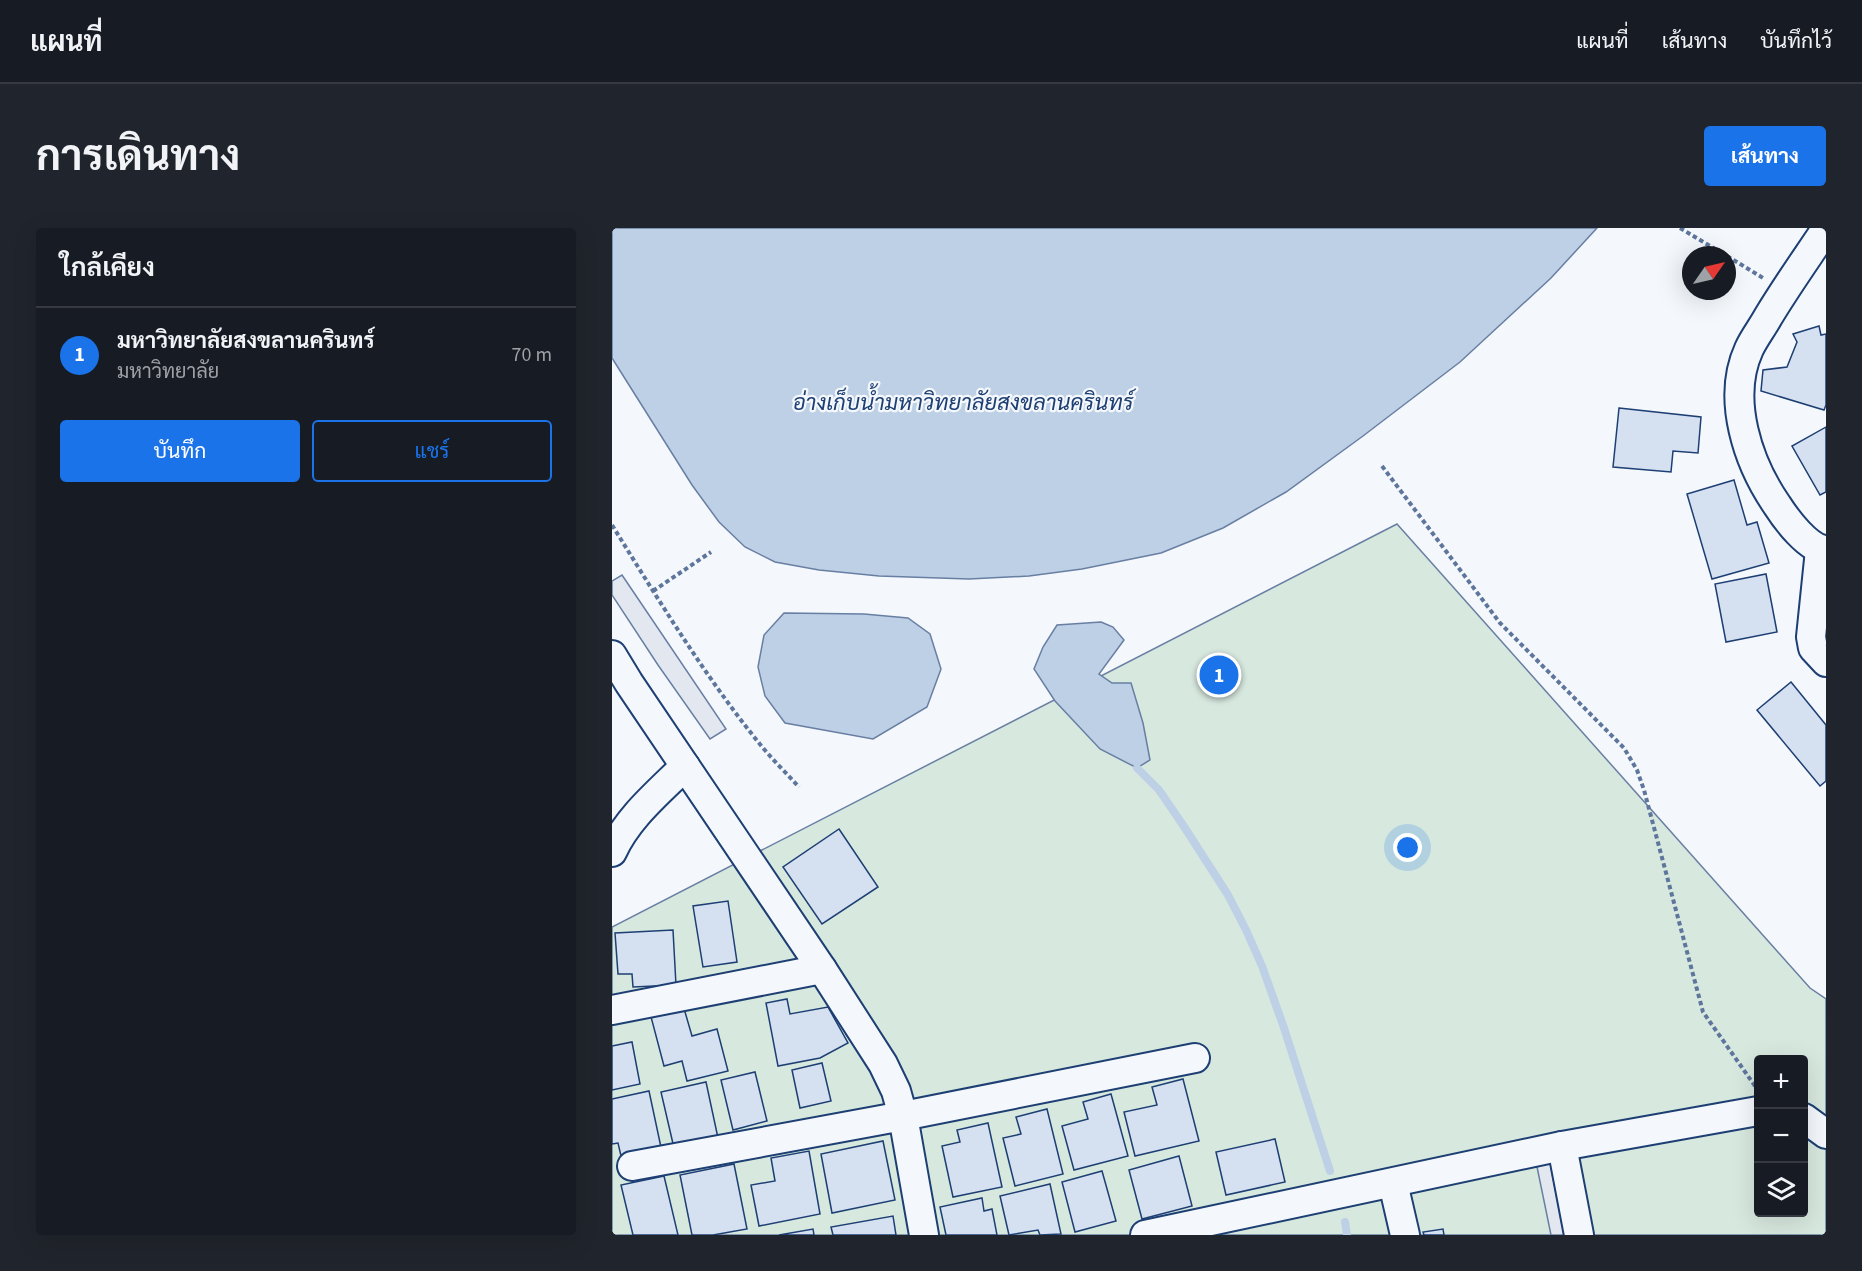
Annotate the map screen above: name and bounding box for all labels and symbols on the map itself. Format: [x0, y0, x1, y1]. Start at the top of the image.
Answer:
north arrow [1682, 246, 1736, 300]
water label: อ่างเก็บน้ำมหาวิทยาลัยสงขลานครินทร์ [793, 383, 1136, 419]
pin: 1 [1200, 652, 1238, 698]
your location [1393, 833, 1422, 862]

